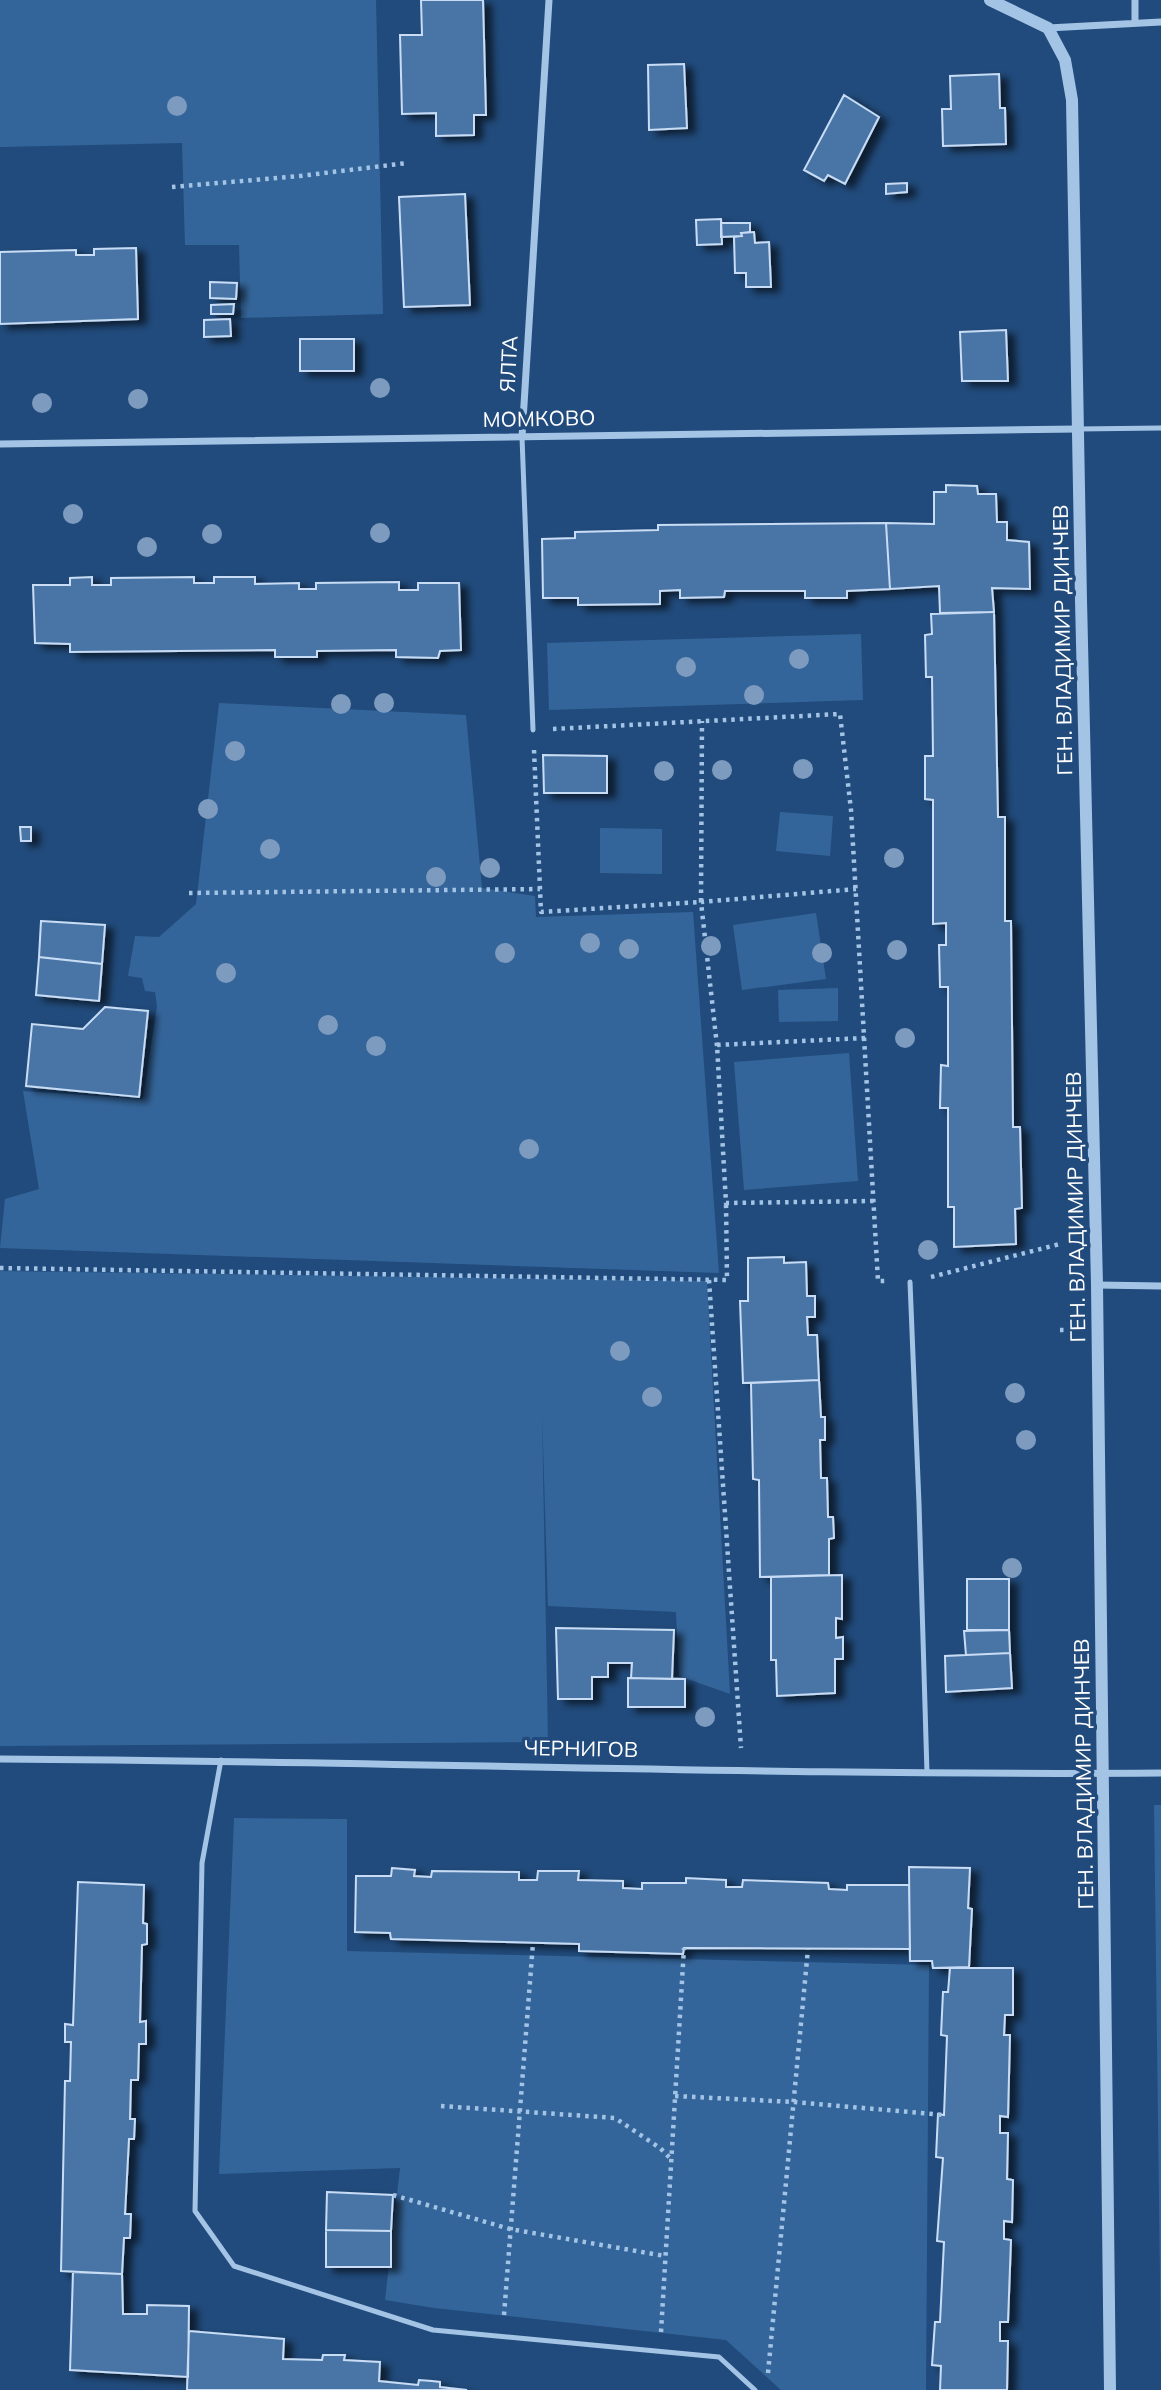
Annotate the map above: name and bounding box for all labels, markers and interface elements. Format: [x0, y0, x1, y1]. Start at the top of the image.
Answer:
street label: ЯЛТА [494, 334, 523, 393]
street label: МОМКОВО [482, 404, 596, 432]
street label: ГЕН. ВЛАДИМИР ДИНЧЕВ [1047, 504, 1077, 776]
street label: ГЕН. ВЛАДИМИР ДИНЧЕВ [1060, 1071, 1090, 1343]
street label: ГЕН. ВЛАДИМИР ДИНЧЕВ [1068, 1638, 1098, 1910]
street label: ЧЕРНИГОВ [524, 1734, 638, 1762]

